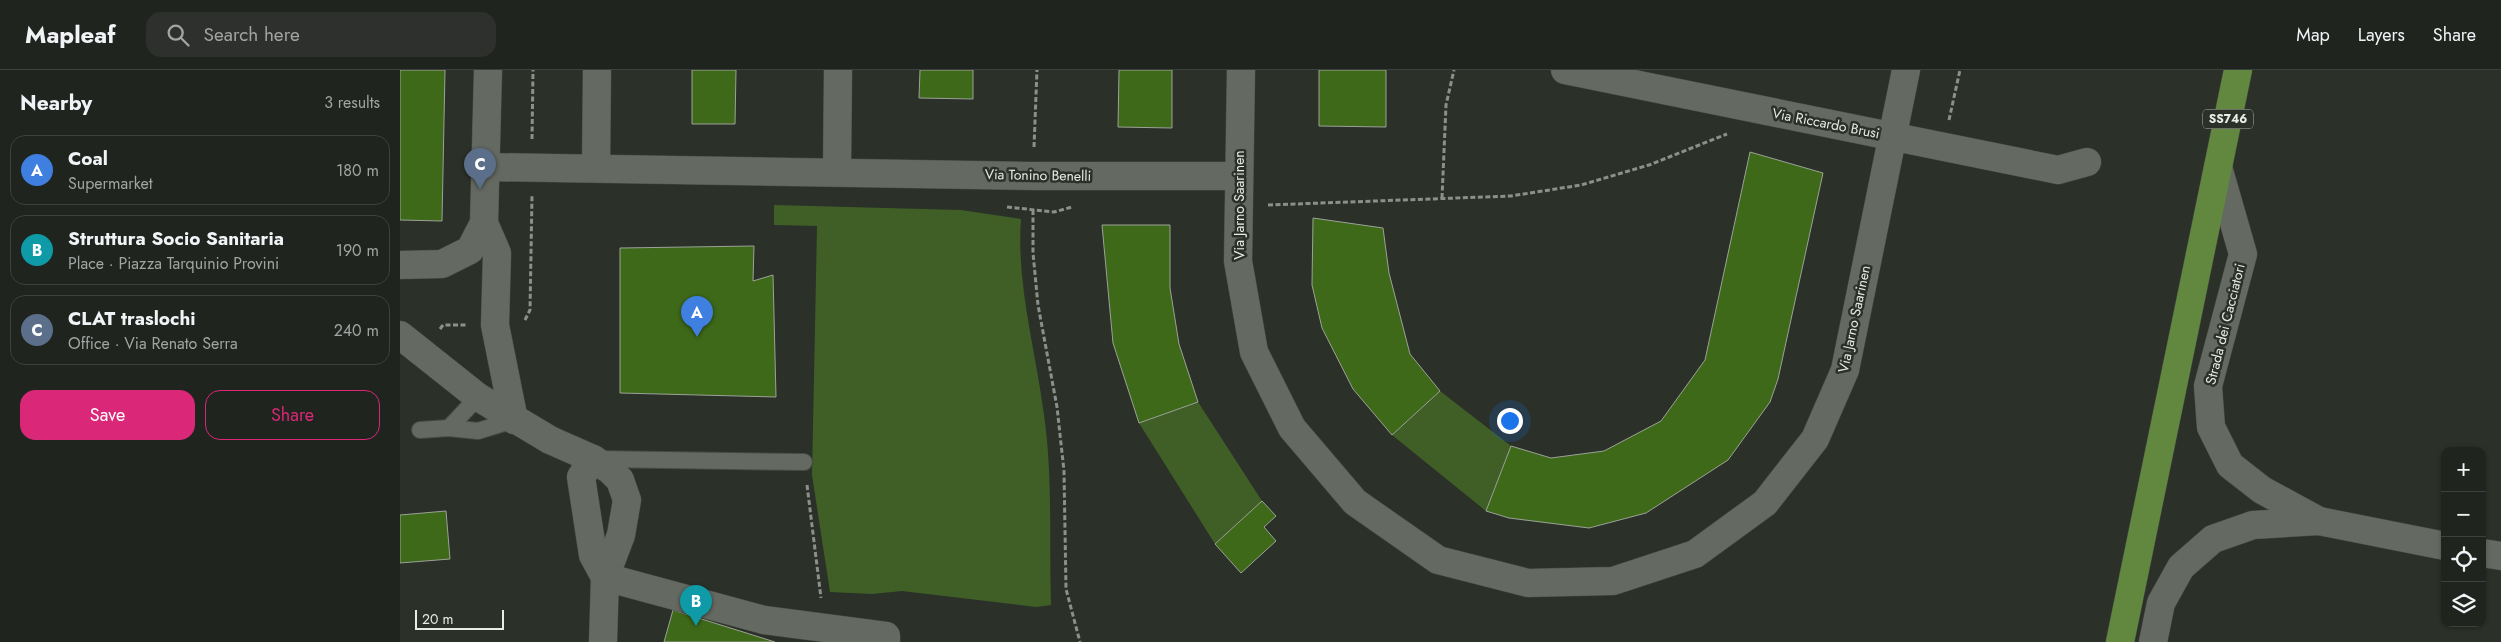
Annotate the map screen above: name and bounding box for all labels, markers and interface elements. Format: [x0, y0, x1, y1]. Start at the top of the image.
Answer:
search box [146, 12, 496, 57]
text: Mapleaf [25, 17, 116, 52]
icon: search [164, 21, 192, 49]
text: Search here [204, 21, 300, 48]
text: Map [2296, 22, 2330, 48]
text: Layers [2358, 22, 2405, 48]
text: Share [2433, 22, 2476, 48]
text: Nearby [20, 88, 92, 118]
text: 3 results [324, 91, 380, 114]
street label: Via Riccardo Brusi [1770, 103, 1882, 143]
road number: SS746 [2203, 110, 2253, 129]
text: Coal [68, 145, 108, 172]
pin: C [464, 148, 496, 189]
street label: Via Jarno Saarinen [1229, 150, 1249, 260]
text: A [31, 159, 43, 182]
text: 180 m [336, 159, 379, 182]
street label: Via Tonino Benelli [985, 164, 1091, 186]
text: Supermarket [68, 172, 153, 195]
text: Struttura Socio Sanitaria [68, 225, 284, 252]
text: B [32, 239, 42, 262]
text: 190 m [336, 239, 379, 262]
text: Place · Piazza Tarquinio Provini [68, 252, 279, 275]
street label: Strada dei Cacciatori [2200, 261, 2250, 387]
street label: Via Jarno Saarinen [1833, 263, 1875, 375]
pin: A [681, 296, 713, 337]
text: CLAT traslochi [68, 305, 195, 332]
text: C [31, 319, 43, 342]
text: 240 m [334, 319, 379, 342]
text: Office · Via Renato Serra [68, 332, 238, 355]
button: Save [20, 390, 195, 440]
button: Share [205, 390, 380, 440]
your location [1497, 408, 1523, 434]
map controls [2441, 447, 2486, 627]
button: + [2441, 447, 2486, 492]
button: − [2441, 492, 2486, 537]
button: locate [2441, 537, 2486, 582]
button: layers [2441, 582, 2486, 627]
pin: B [680, 585, 712, 626]
scale bar [415, 607, 504, 630]
text: 20 m [422, 609, 454, 629]

